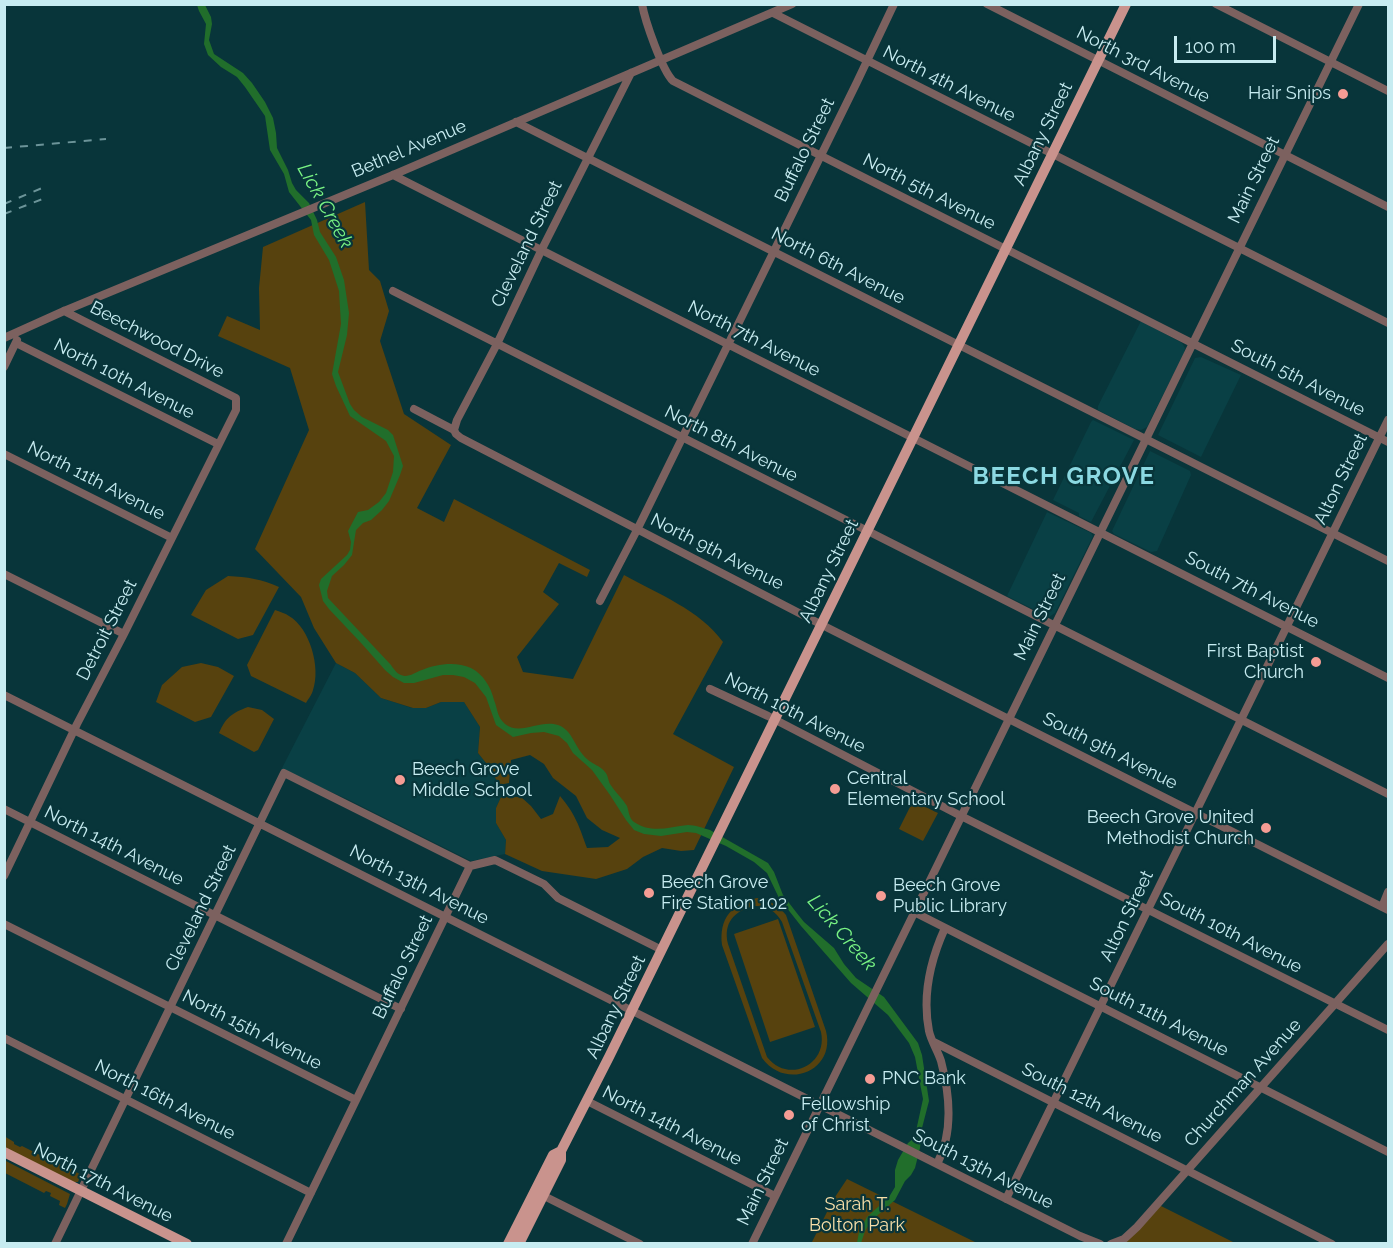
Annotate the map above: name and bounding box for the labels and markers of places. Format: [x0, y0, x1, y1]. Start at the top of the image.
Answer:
place label: Hair Snips [1248, 83, 1331, 105]
marker: Hair Snips [1336, 87, 1350, 101]
place label: First Baptist Church [1206, 641, 1304, 684]
marker: First Baptist Church [1309, 655, 1323, 669]
place label: Beech Grove Middle School [412, 759, 532, 802]
place label: Central Elementary School [847, 768, 1005, 810]
marker: Beech Grove Middle School [393, 773, 407, 787]
marker: Central Elementary School [828, 782, 842, 796]
place label: Beech Grove United Methodist Church [1087, 807, 1254, 850]
marker: Beech Grove United Methodist Church [1259, 821, 1273, 835]
place label: Beech Grove Fire Station 102 [661, 872, 787, 914]
place label: Beech Grove Public Library [893, 875, 1007, 918]
marker: Beech Grove Fire Station 102 [642, 886, 656, 900]
marker: Beech Grove Public Library [874, 889, 888, 903]
place label: PNC Bank [882, 1068, 966, 1090]
marker: PNC Bank [863, 1072, 877, 1086]
place label: Fellowship of Christ [801, 1094, 890, 1136]
marker: Fellowship of Christ [782, 1108, 796, 1122]

